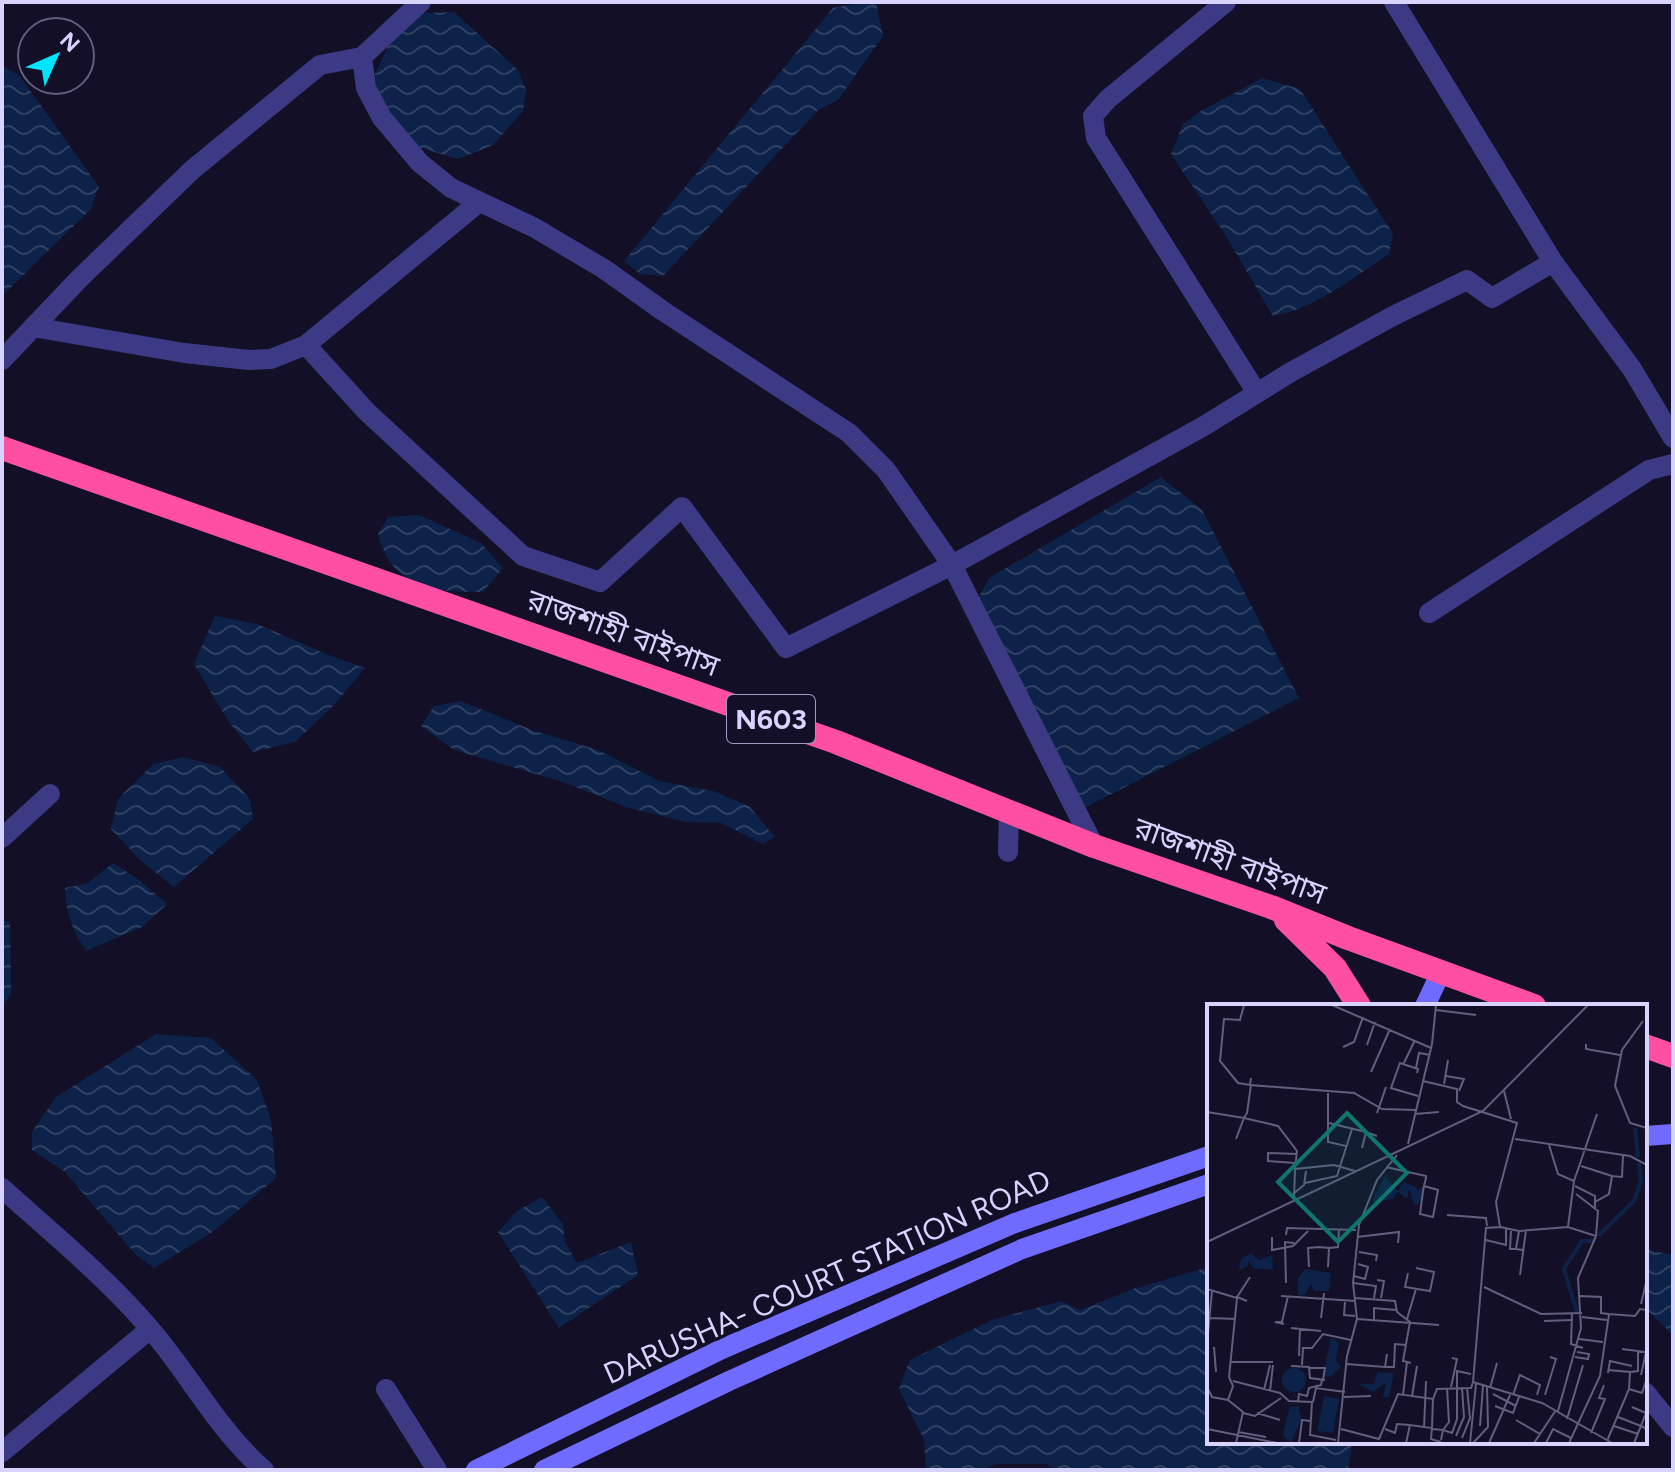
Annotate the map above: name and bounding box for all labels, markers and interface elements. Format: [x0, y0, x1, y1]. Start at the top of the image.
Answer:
north arrow [16, 16, 96, 96]
text: N [54, 27, 85, 58]
street label: রাজশাহী বাইপাস [521, 580, 724, 684]
road number: N603 [727, 695, 815, 743]
street label: রাজশাহী বাইপাস [1128, 808, 1331, 912]
inset map [1207, 1004, 1647, 1444]
street label: DARUSHA- COURT STATION ROAD [598, 1161, 1056, 1392]

